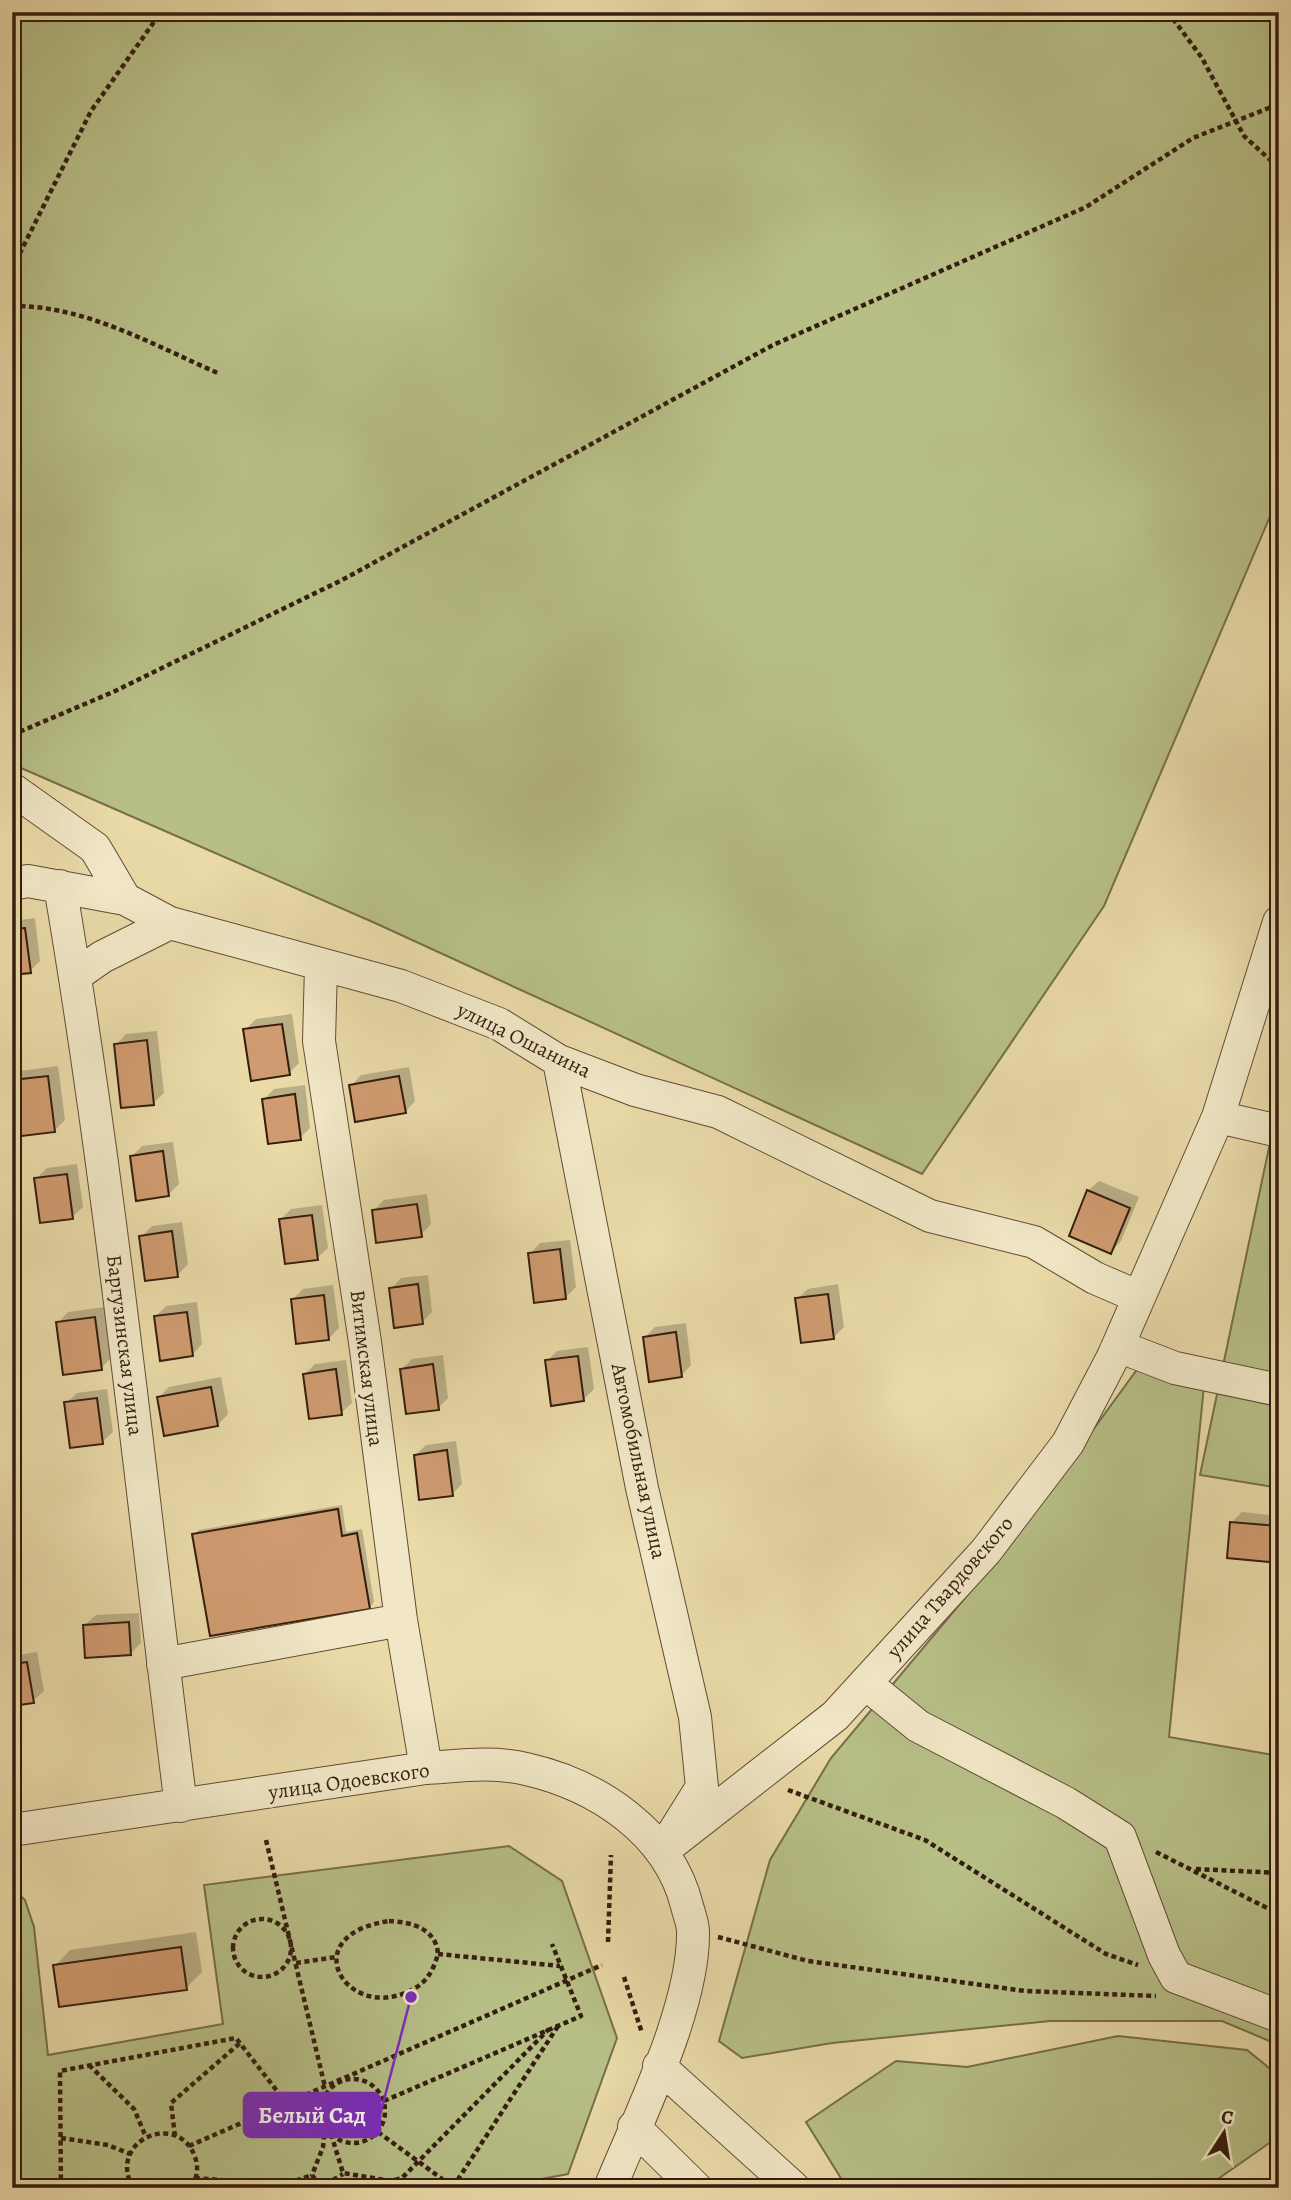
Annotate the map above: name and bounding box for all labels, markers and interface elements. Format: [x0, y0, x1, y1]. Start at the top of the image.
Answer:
street label: улица Ошанина [452, 995, 596, 1085]
street label: Баргузинская улица [100, 1253, 150, 1437]
street label: Витимская улица [344, 1288, 391, 1448]
street label: Автомобильная улица [604, 1360, 673, 1562]
street label: улица Твардовского [880, 1510, 1020, 1665]
street label: улица Одоевского [266, 1756, 431, 1806]
callout: Белый Сад [244, 2093, 380, 2137]
north arrow [1190, 2098, 1260, 2168]
text: Белый Сад [258, 2100, 366, 2131]
text: С [1219, 2103, 1236, 2131]

